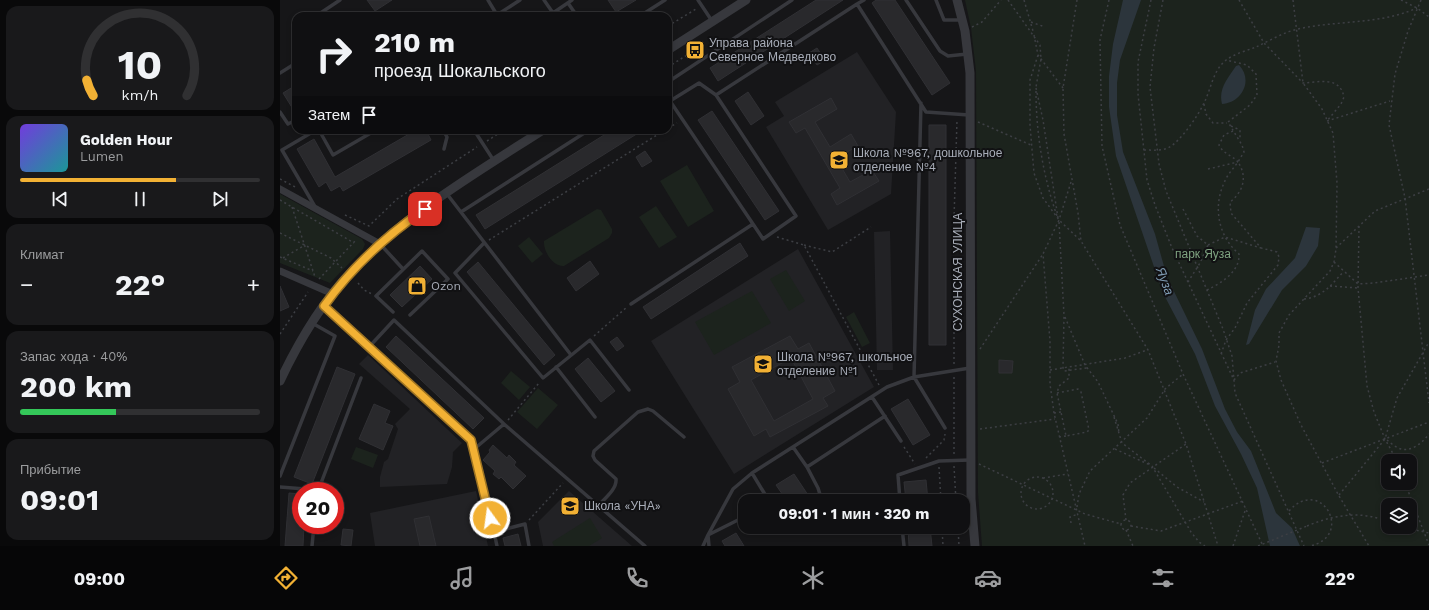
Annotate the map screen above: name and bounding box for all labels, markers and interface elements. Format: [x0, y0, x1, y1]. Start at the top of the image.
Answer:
text: 210 m [374, 26, 455, 59]
icon: right [308, 28, 360, 80]
place label: Управа района Северное Медведково [709, 36, 836, 64]
bus stop icon: Управа района Северное Медведково [684, 39, 706, 61]
text: 10 [118, 40, 162, 89]
text: проезд Шокальского [374, 60, 546, 81]
text: km/h [122, 87, 158, 103]
icon: arrive [358, 104, 380, 126]
text: Затем [308, 106, 350, 124]
text: Golden Hour [80, 131, 172, 149]
place label: Школа №967, дошкольное отделение №4 [853, 146, 1003, 174]
text: Lumen [80, 149, 124, 164]
school or university icon: Школа №967, дошкольное отделение №4 [828, 149, 850, 171]
icon: previous [49, 188, 71, 210]
icon: pause [129, 188, 151, 210]
icon: next [209, 188, 231, 210]
pin [408, 192, 442, 226]
icon: arrive [414, 198, 436, 220]
street label: СУХОНСКАЯ УЛИЦА [951, 213, 965, 331]
text: Климат [20, 247, 64, 262]
park label: парк Яуза [1175, 247, 1231, 261]
water label: Яуза [1153, 264, 1177, 297]
text: 22° [115, 267, 165, 302]
text: − [20, 272, 33, 297]
text: + [247, 272, 260, 297]
shop icon: Ozon [406, 275, 428, 297]
place label: Ozon [431, 279, 461, 293]
text: Запас хода · 40% [20, 349, 127, 364]
place label: Школа №967, школьное отделение №1 [777, 350, 913, 378]
school or university icon: Школа №967, школьное отделение №1 [752, 353, 774, 375]
text: 200 km [20, 369, 132, 404]
map controls [1381, 454, 1417, 534]
button: sound [1381, 454, 1417, 490]
text: Прибытие [20, 462, 81, 477]
text: 09:01 [20, 482, 99, 517]
speed limit sign: 20 [292, 482, 344, 534]
school or university icon: Школа «УНА» [559, 495, 581, 517]
position arrow [469, 497, 511, 539]
button: layers [1381, 498, 1417, 534]
place label: Школа «УНА» [584, 499, 661, 513]
text: 09:01 · 1 мин · 320 m [779, 505, 929, 523]
icon: directions [272, 564, 300, 592]
icon: music [448, 564, 476, 592]
icon: phone [623, 564, 651, 592]
icon: climate [799, 564, 827, 592]
icon: car [974, 564, 1002, 592]
icon: filters [1149, 564, 1177, 592]
text: 09:00 [74, 568, 125, 589]
text: 22° [1325, 568, 1355, 589]

